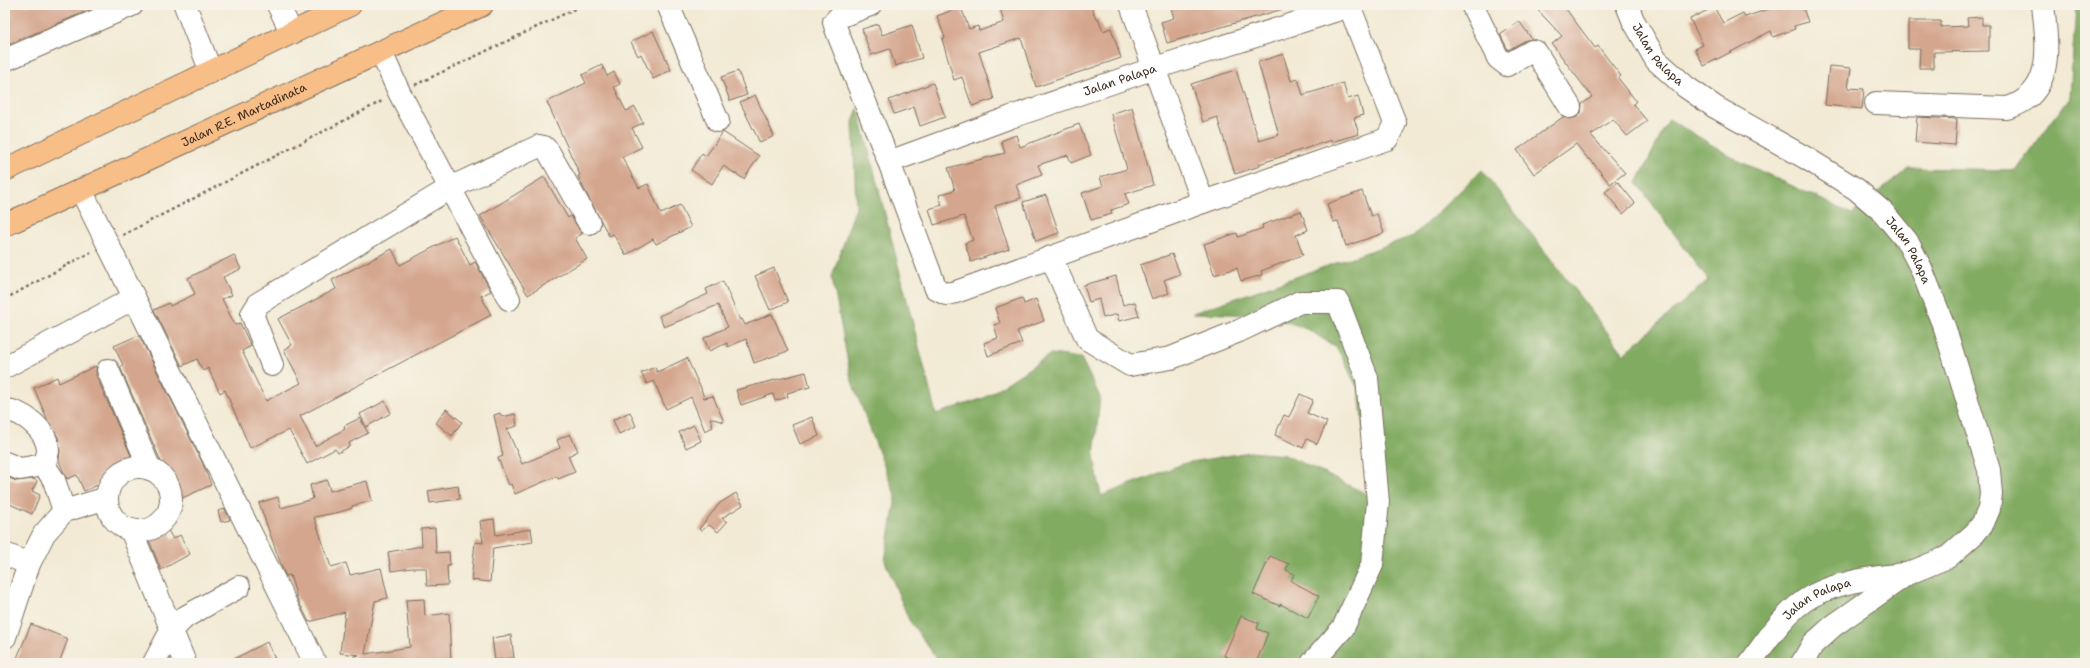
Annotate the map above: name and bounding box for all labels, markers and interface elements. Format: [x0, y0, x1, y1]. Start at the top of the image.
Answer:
street label: Jalan Palapa [1628, 20, 1688, 90]
street label: Jalan Palapa [1081, 60, 1159, 100]
street label: Jalan R.E. Martadinata [179, 79, 309, 151]
street label: Jalan Palapa [1882, 213, 1935, 287]
street label: Jalan Palapa [1779, 574, 1853, 623]

